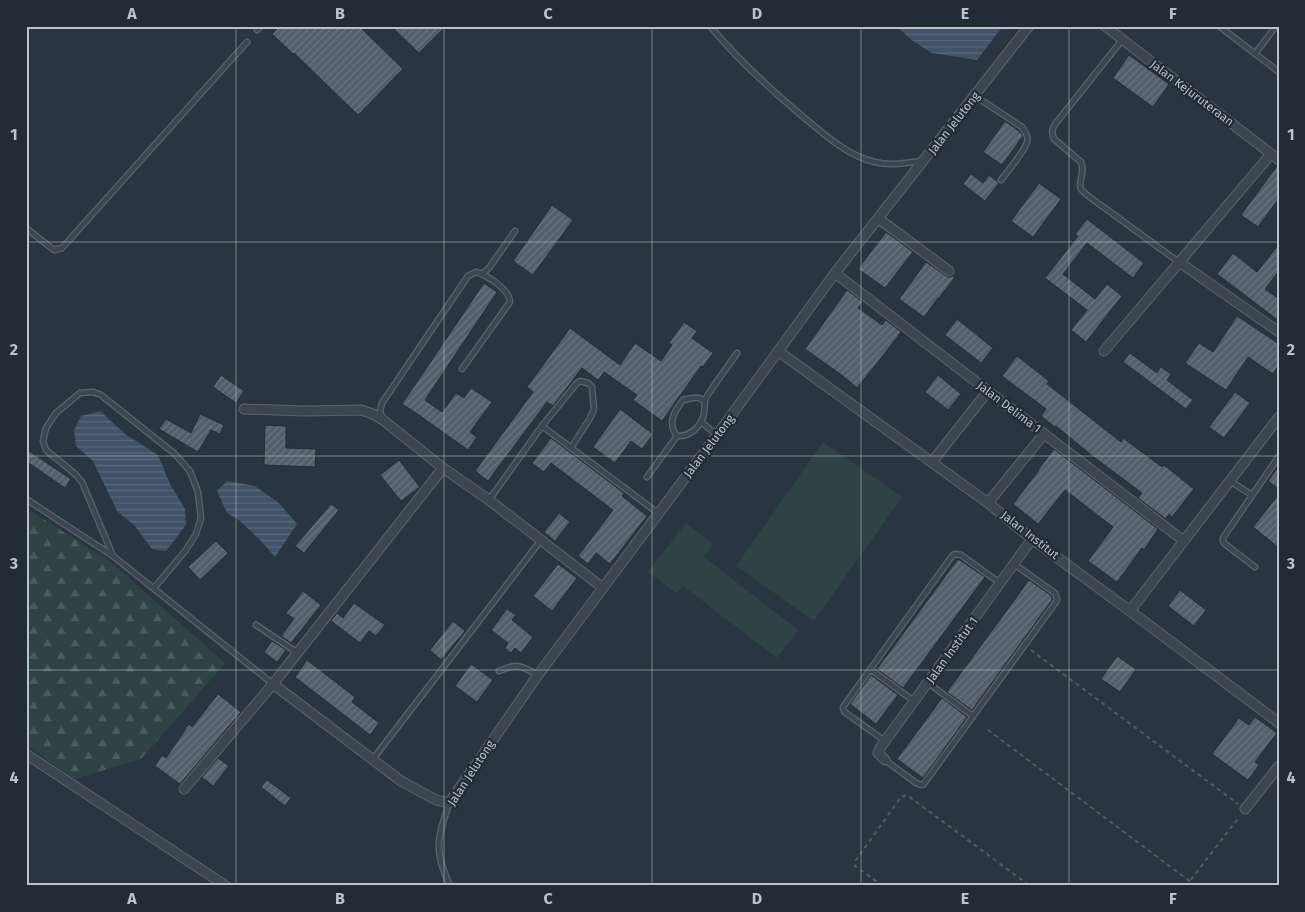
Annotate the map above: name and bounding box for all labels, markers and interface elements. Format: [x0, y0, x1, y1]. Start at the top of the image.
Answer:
text: A [126, 4, 137, 23]
text: B [335, 4, 345, 23]
text: C [543, 4, 553, 23]
text: D [752, 4, 762, 23]
text: E [961, 4, 969, 23]
text: F [1169, 4, 1177, 23]
street label: Jalan Kejuruteraan [1148, 57, 1236, 129]
street label: Jalan Jelutong [925, 88, 983, 157]
text: 1 [10, 125, 18, 144]
text: 1 [1287, 125, 1295, 144]
text: 2 [10, 340, 18, 359]
text: 2 [1287, 340, 1295, 359]
street label: Jalan Delima 1 [974, 378, 1044, 436]
street label: Jalan Jelutong [681, 411, 738, 480]
street label: Jalan Institut [998, 508, 1062, 562]
text: 3 [9, 554, 18, 573]
text: 3 [1286, 554, 1295, 573]
street label: Jalan Institut 1 [923, 614, 981, 686]
street label: Jalan Jelutong [445, 737, 498, 808]
text: 4 [9, 768, 19, 787]
text: 4 [1286, 768, 1296, 787]
text: A [126, 889, 137, 908]
text: B [335, 889, 345, 908]
text: C [543, 889, 553, 908]
text: D [752, 889, 762, 908]
text: E [961, 889, 969, 908]
text: F [1169, 889, 1177, 908]

